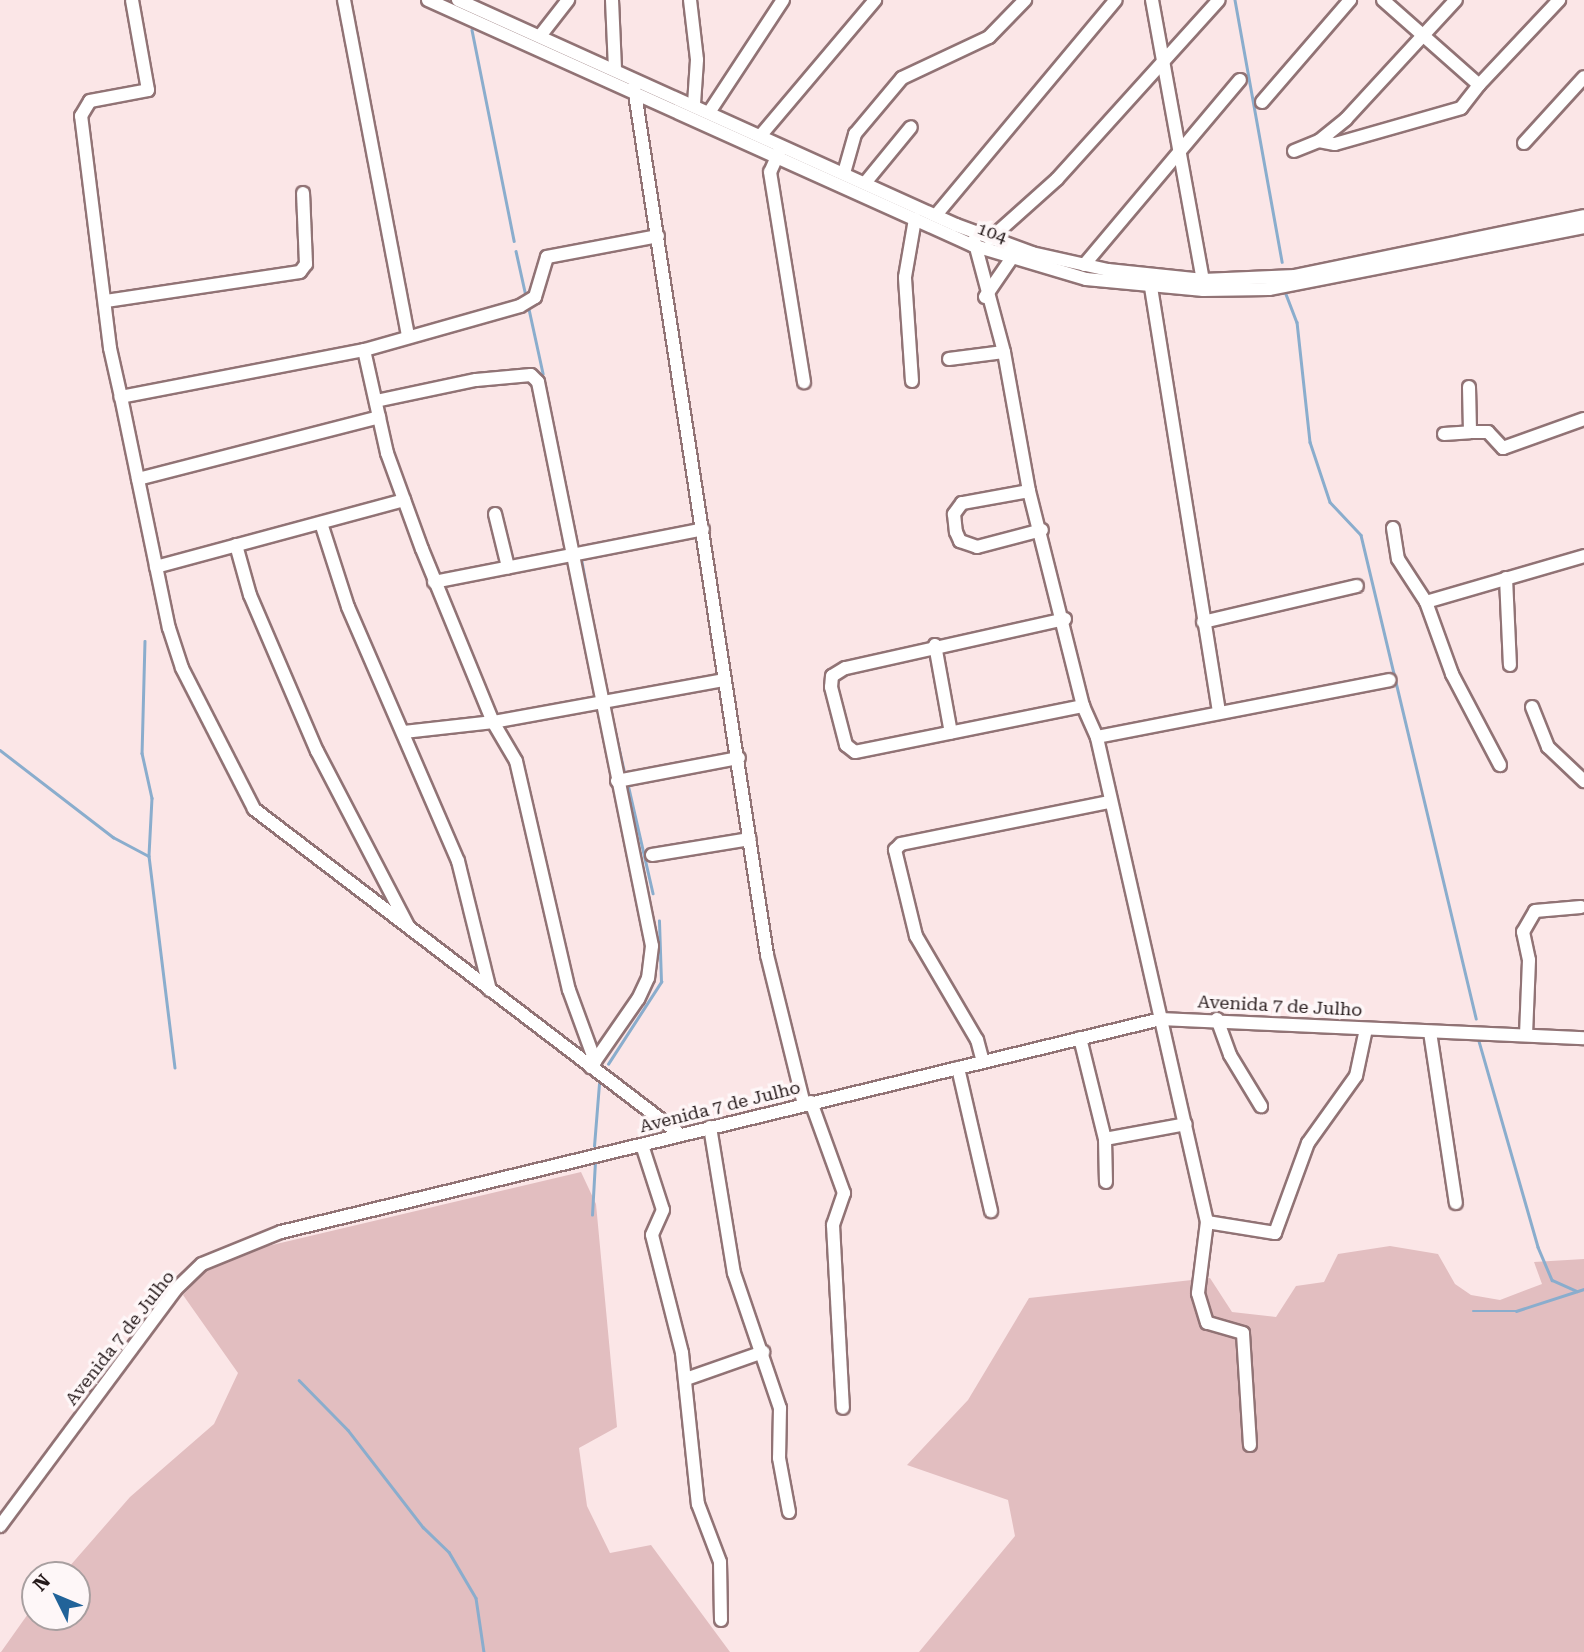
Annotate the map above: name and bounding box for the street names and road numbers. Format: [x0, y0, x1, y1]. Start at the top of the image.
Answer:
street label: 104 [974, 217, 1010, 249]
street label: Avenida 7 de Julho [1197, 991, 1363, 1021]
street label: Avenida 7 de Julho [637, 1077, 803, 1137]
street label: Avenida 7 de Julho [61, 1266, 179, 1410]

